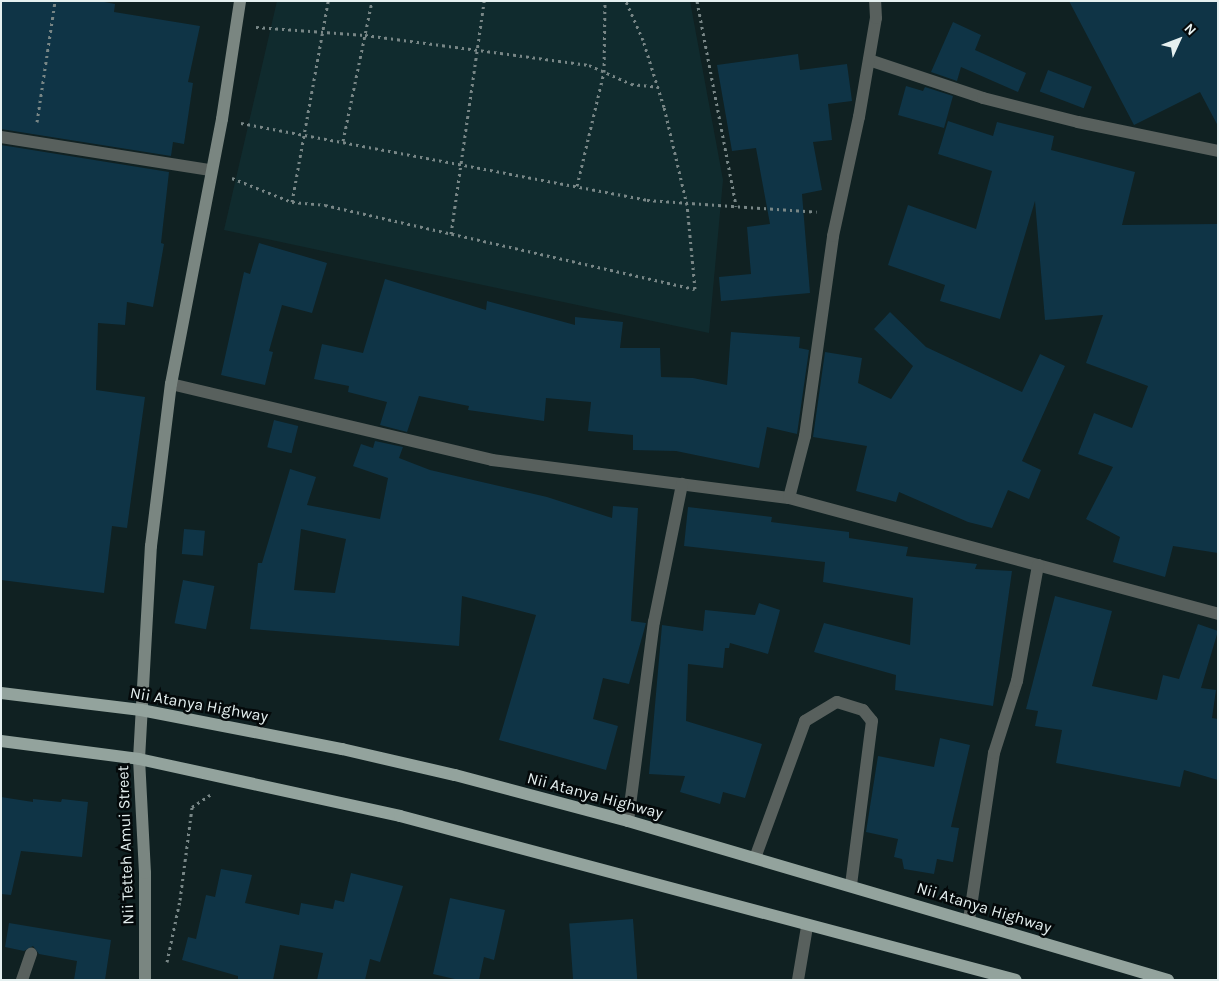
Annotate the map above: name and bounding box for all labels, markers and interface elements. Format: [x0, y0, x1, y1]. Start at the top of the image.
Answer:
north arrow [1154, 15, 1204, 65]
text: N [1181, 20, 1200, 39]
street label: Nii Atanya Highway [128, 683, 270, 727]
street label: Nii Tetteh Amui Street [114, 765, 138, 925]
street label: Nii Atanya Highway [525, 769, 665, 823]
street label: Nii Atanya Highway [914, 878, 1054, 938]

